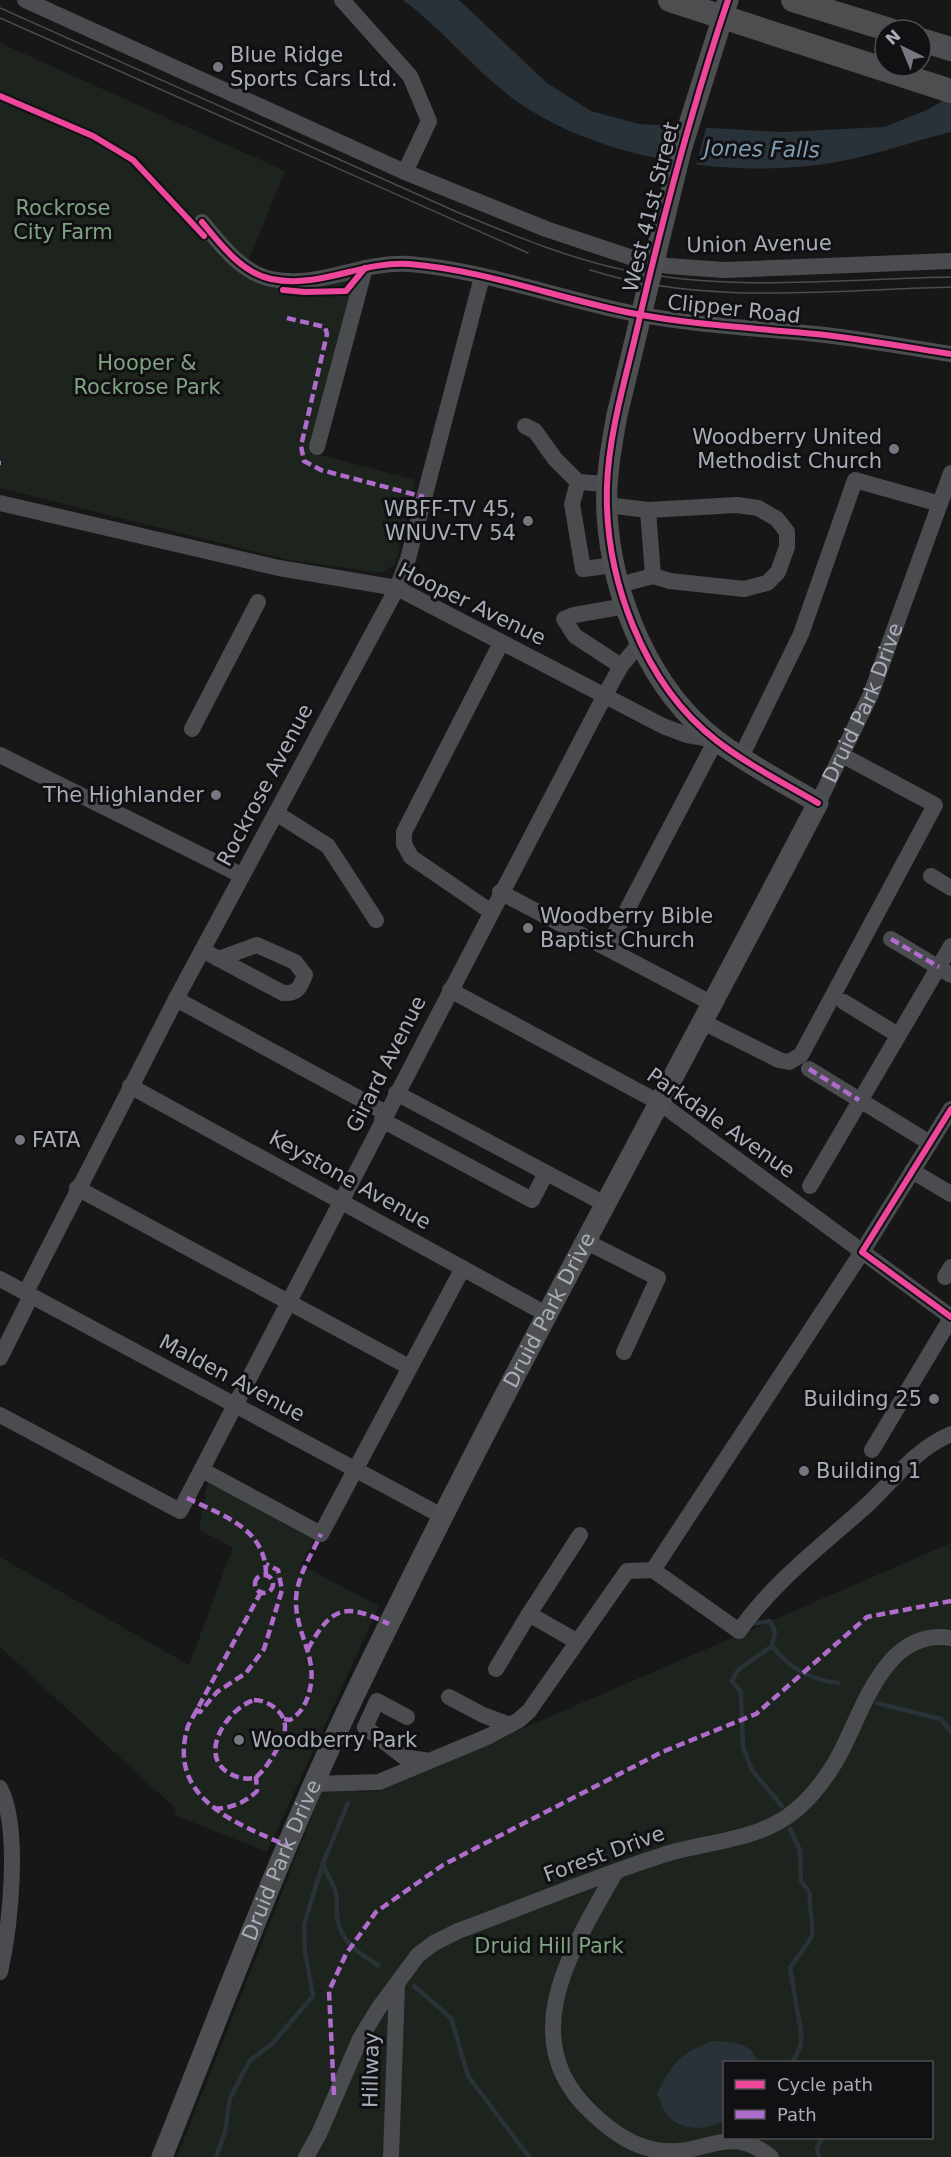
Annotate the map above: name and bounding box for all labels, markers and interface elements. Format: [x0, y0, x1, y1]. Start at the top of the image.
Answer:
north arrow [873, 18, 933, 78]
text: N [882, 26, 904, 49]
place label: Blue Ridge Sports Cars Ltd. [230, 43, 398, 91]
marker: Blue Ridge Sports Cars Ltd. [211, 60, 225, 74]
street label: West 41st Street [618, 119, 684, 295]
water label: Jones Falls [700, 135, 820, 163]
park label: Rockrose City Farm [13, 196, 113, 244]
street label: Union Avenue [686, 231, 832, 257]
street label: Clipper Road [666, 290, 802, 328]
park label: Hooper & Rockrose Park [73, 351, 221, 399]
place label: Woodberry United Methodist Church [692, 425, 882, 473]
marker: Woodberry United Methodist Church [887, 442, 901, 456]
place label: WBFF-TV 45, WNUV-TV 54 [384, 497, 516, 545]
marker: WBFF-TV 45, WNUV-TV 54 [521, 514, 535, 528]
street label: Hooper Avenue [394, 558, 550, 650]
street label: Druid Park Drive [818, 620, 908, 787]
street label: Rockrose Avenue [212, 700, 318, 870]
place label: The Highlander [42, 783, 204, 807]
marker: The Highlander [209, 788, 223, 802]
place label: Woodberry Bible Baptist Church [540, 904, 713, 952]
marker: Woodberry Bible Baptist Church [521, 921, 535, 935]
street label: Girard Avenue [341, 992, 431, 1136]
street label: Parkdale Avenue [642, 1063, 800, 1183]
street label: Keystone Avenue [265, 1126, 435, 1234]
place label: FATA [32, 1128, 81, 1152]
marker: FATA [13, 1133, 27, 1147]
street label: Druid Park Drive [499, 1228, 600, 1392]
street label: Malden Avenue [155, 1330, 309, 1426]
place label: Building 25 [803, 1387, 922, 1411]
marker: Building 25 [927, 1392, 941, 1406]
place label: Building 1 [816, 1459, 921, 1483]
marker: Building 1 [797, 1464, 811, 1478]
place label: Woodberry Park [251, 1728, 418, 1752]
marker: Woodberry Park [232, 1733, 246, 1747]
street label: Druid Park Drive [237, 1776, 326, 1944]
street label: Forest Drive [540, 1821, 668, 1887]
park label: Druid Hill Park [474, 1934, 624, 1958]
street label: Hillway [358, 2032, 384, 2108]
legend [723, 2061, 933, 2139]
text: Cycle path [777, 2074, 873, 2095]
text: Path [777, 2104, 817, 2125]

